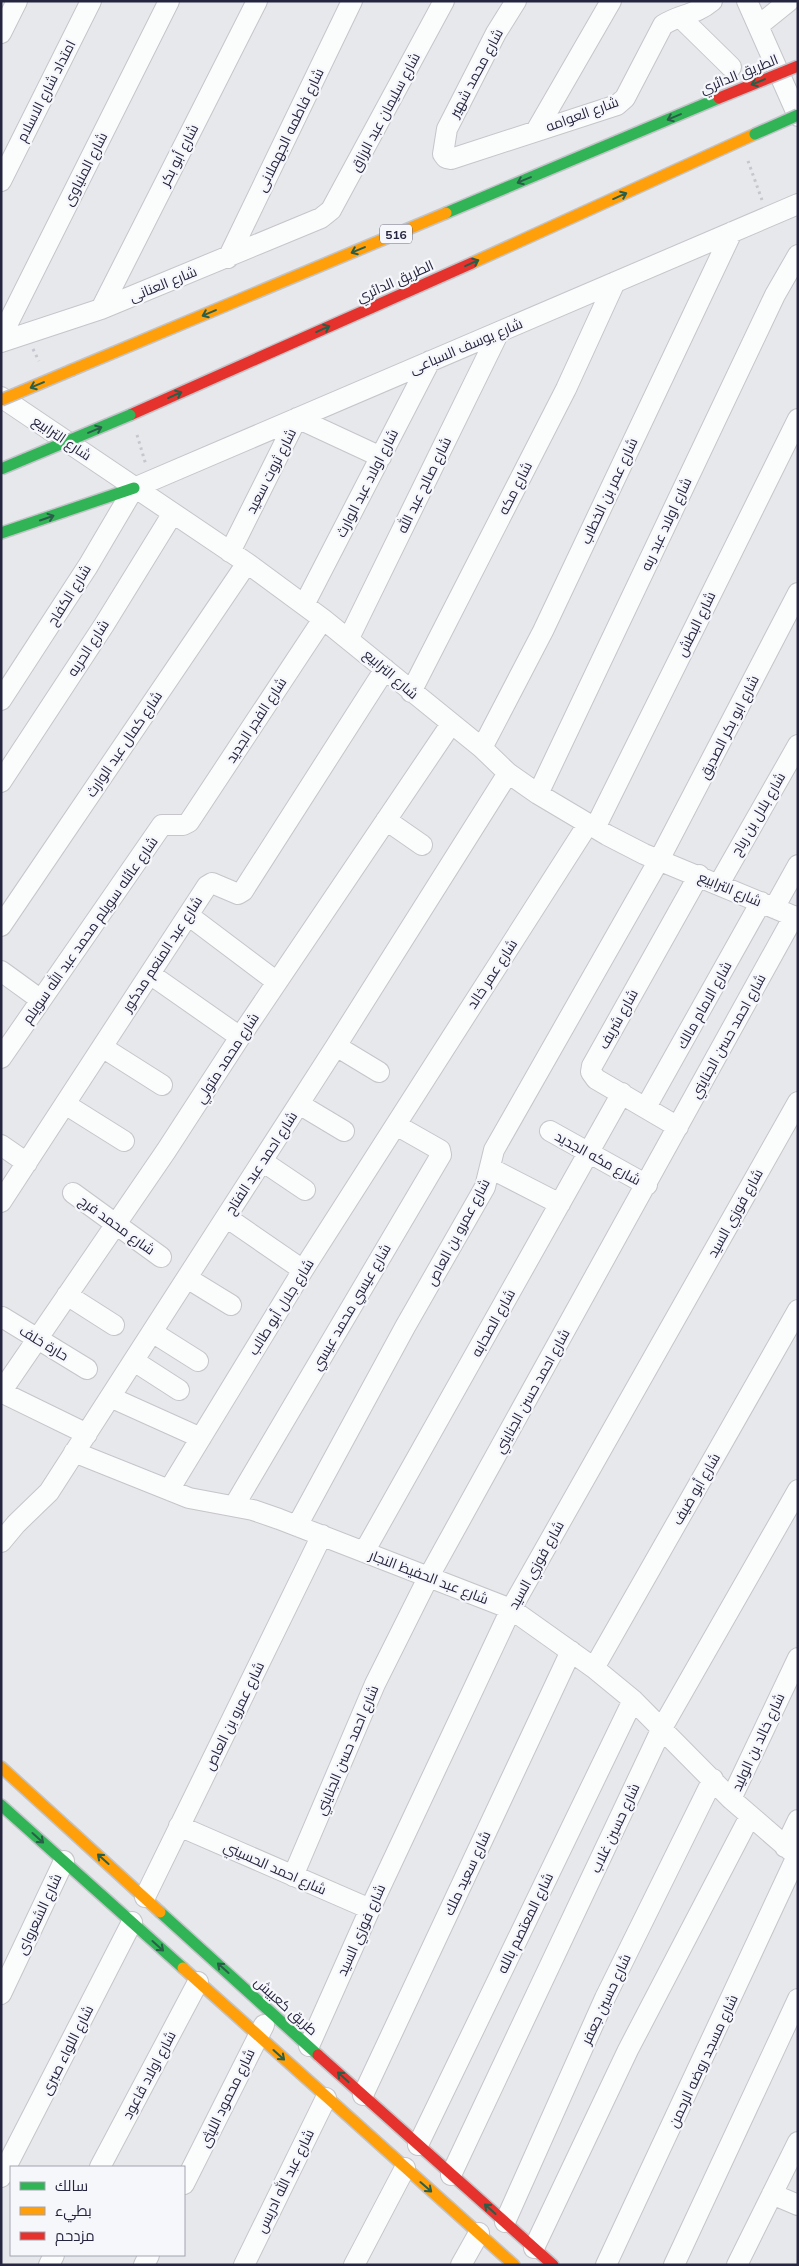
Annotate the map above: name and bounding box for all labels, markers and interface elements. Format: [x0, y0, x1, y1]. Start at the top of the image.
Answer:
street label: شارع محمد شهير [445, 26, 507, 121]
street label: امتداد شارع الاسلام [13, 37, 80, 145]
street label: شارع سليمان عبد الرزاق [346, 49, 424, 175]
street label: الطريق الدائري [697, 50, 782, 101]
street label: شارع فاطمه الجهملانى [252, 65, 328, 195]
one-way arrow [751, 78, 766, 87]
street label: شارع العوامه [543, 93, 621, 135]
one-way arrow [667, 112, 682, 122]
street label: شارع أبو بكر [155, 121, 202, 190]
street label: شارع المنياوى [59, 129, 111, 209]
one-way arrow [517, 175, 532, 185]
one-way arrow [612, 191, 627, 201]
road number: 516 [380, 224, 412, 243]
one-way arrow [351, 245, 366, 255]
street label: الطريق الدائري [354, 256, 438, 309]
one-way arrow [464, 258, 479, 268]
street label: شارع العنانى [126, 262, 200, 306]
one-way arrow [201, 309, 216, 318]
street label: شارع يوسف السباعى [407, 314, 525, 378]
one-way arrow [315, 324, 330, 334]
one-way arrow [30, 380, 45, 390]
one-way arrow [167, 390, 182, 400]
street label: شارع الترابيع [29, 412, 95, 464]
one-way arrow [87, 425, 102, 434]
street label: شارع ثروت سعيد [242, 425, 300, 517]
street label: شارع اولاد عبد الوارث [332, 426, 402, 540]
street label: شارع صالح عبد الله [393, 434, 455, 536]
street label: شارع عمر بن الخطاب [576, 435, 642, 547]
street label: شارع مكه [494, 458, 536, 518]
street label: شارع اولاد عبد ربه [637, 475, 695, 573]
one-way arrow [39, 513, 55, 522]
street label: شارع الكفاح [43, 561, 95, 629]
street label: شارع البطش [672, 588, 720, 660]
street label: شارع الحريه [63, 616, 113, 680]
street label: شارع الترابيع [360, 645, 422, 703]
street label: شارع ابو بكر الصديق [695, 672, 763, 782]
street label: شارع الفجر الجديد [222, 674, 290, 766]
street label: شارع كمال عبد الوارث [82, 688, 166, 800]
street label: شارع بلال بن رباح [727, 769, 789, 859]
street label: شارع عائله سويلم محمد عبد الله سويلم [18, 833, 163, 1028]
street label: شارع الترابيع [696, 868, 764, 910]
street label: شارع عبد المنعم مدكور [117, 893, 207, 1017]
street label: شارع عمر خالد [463, 936, 521, 1012]
street label: شارع الامام مالك [672, 958, 736, 1052]
street label: شارع احمد حسن الجنايني [686, 971, 772, 1103]
street label: شارع شريف [594, 986, 642, 1052]
street label: شارع محمد متولي [191, 1009, 265, 1108]
street label: شارع احمد عبد الفتاح [221, 1108, 301, 1218]
street label: شارع مكه الجديد [552, 1127, 644, 1189]
street label: شارع فوزي السيد [703, 1166, 769, 1262]
street label: شارع عمرو بن العاص [422, 1175, 494, 1289]
street label: شارع محمد فرج [75, 1191, 159, 1259]
street label: شارع عيسي محمد عيسي [307, 1240, 396, 1375]
street label: شارع جلال أبو طالب [244, 1256, 318, 1358]
street label: شارع الصحابه [467, 1286, 519, 1360]
street label: حارة خلف [16, 1321, 72, 1365]
street label: شارع احمد حسن الجنايني [490, 1326, 576, 1458]
street label: شارع أبو ضيف [668, 1450, 724, 1528]
street label: شارع فوزي السيد [504, 1518, 570, 1614]
street label: شارع عبد الحفيظ النجار [366, 1546, 491, 1608]
street label: شارع عمرو بن العاص [200, 1659, 268, 1773]
street label: شارع احمد حسن الجنايني [311, 1682, 385, 1819]
street label: شارع خالد بن الوليد [727, 1690, 789, 1794]
street label: شارع حسين غلاب [586, 1780, 644, 1876]
street label: شارع سعيد ملك [440, 1828, 494, 1918]
one-way arrow [31, 1832, 44, 1843]
street label: شارع احمد الحسيني [220, 1837, 329, 1901]
one-way arrow [96, 1853, 109, 1865]
street label: شارع المعتصم بالله [493, 1870, 558, 1977]
street label: شارع الشعرواى [12, 1871, 66, 1957]
street label: شارع فوزي السيد [333, 1881, 392, 1980]
one-way arrow [152, 1941, 165, 1952]
street label: شارع حسين جعفر [577, 1951, 635, 2048]
one-way arrow [216, 1963, 229, 1974]
street label: طريق كعبيش [251, 1973, 321, 2039]
street label: شارع مسجد روضه الرحمن [664, 1992, 742, 2130]
street label: شارع اللواء صبرى [37, 2002, 97, 2098]
street label: شارع اولاد قاعود [118, 2028, 180, 2122]
street label: شارع محمود الليثى [195, 2046, 259, 2150]
one-way arrow [272, 2049, 285, 2061]
one-way arrow [337, 2071, 350, 2083]
street label: شارع عبد الله ادريس [252, 2126, 318, 2236]
legend [10, 2166, 185, 2256]
text: سالك [55, 2176, 88, 2195]
one-way arrow [420, 2181, 433, 2193]
text: بطيء [55, 2201, 92, 2223]
one-way arrow [484, 2203, 497, 2215]
text: مزدحم [55, 2226, 95, 2246]

